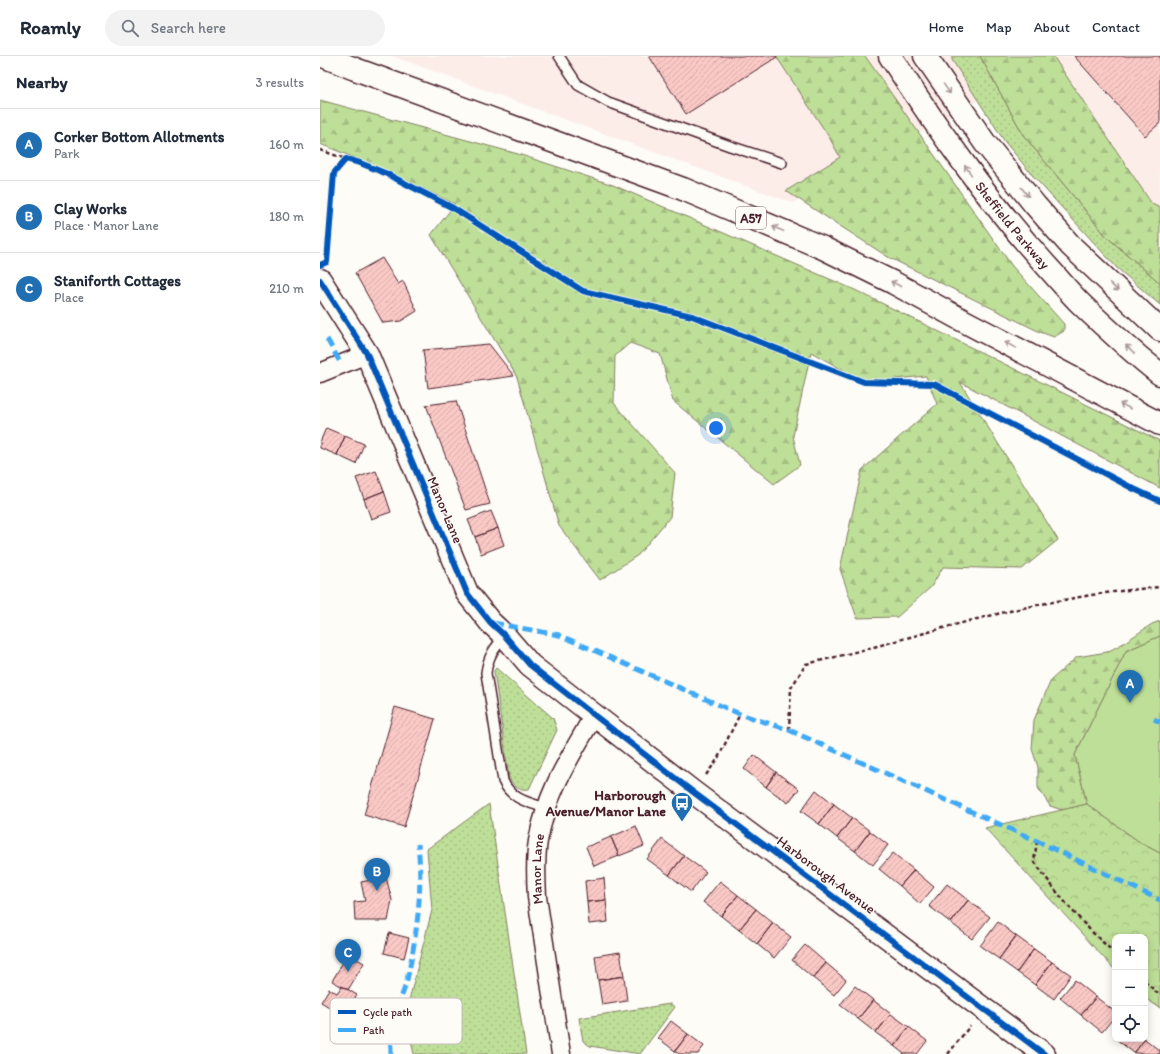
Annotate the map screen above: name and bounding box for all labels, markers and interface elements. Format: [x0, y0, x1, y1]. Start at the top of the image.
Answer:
search box [105, 10, 385, 46]
text: Roamly [20, 16, 81, 39]
icon: search [119, 17, 141, 39]
text: Search here [151, 19, 226, 37]
text: Home [929, 19, 964, 36]
text: Map [986, 19, 1012, 36]
text: About [1034, 19, 1070, 36]
text: Contact [1092, 19, 1140, 36]
text: Nearby [16, 72, 68, 92]
text: 3 results [255, 75, 304, 90]
one-way arrow [943, 83, 951, 94]
text: Corker Bottom Allotments [54, 128, 225, 146]
text: A [25, 137, 33, 152]
text: 160 m [269, 137, 304, 152]
text: Park [54, 146, 80, 161]
one-way arrow [964, 165, 972, 176]
street label: Sheffield Parkway [972, 178, 1054, 273]
one-way arrow [1020, 187, 1029, 198]
text: Clay Works [54, 200, 127, 218]
road number: A57 [736, 207, 766, 229]
text: B [25, 209, 33, 224]
text: 180 m [269, 209, 304, 224]
text: Place · Manor Lane [54, 218, 159, 233]
one-way arrow [772, 225, 784, 232]
text: Staniforth Cottages [54, 272, 181, 290]
one-way arrow [890, 280, 902, 287]
text: C [25, 281, 33, 296]
text: 210 m [269, 281, 304, 296]
one-way arrow [1108, 282, 1118, 291]
text: Place [54, 290, 84, 305]
one-way arrow [1004, 341, 1016, 349]
one-way arrow [1125, 344, 1135, 354]
one-way arrow [1120, 401, 1132, 409]
your location [706, 418, 726, 438]
street label: Manor Lane [423, 474, 467, 546]
pin: A [1117, 670, 1143, 703]
place label: Harborough Avenue/Manor Lane [545, 787, 667, 820]
bus stop icon: Harborough Avenue/Manor Lane [669, 790, 695, 823]
street label: Manor Lane [527, 832, 548, 905]
street label: Harborough Avenue [773, 832, 879, 918]
pin: B [364, 858, 390, 891]
map controls [1112, 934, 1148, 1042]
button: + [1112, 934, 1148, 970]
pin: C [335, 939, 361, 972]
button: − [1112, 970, 1148, 1006]
legend [330, 998, 462, 1044]
text: Cycle path [363, 1006, 412, 1019]
button: locate [1112, 1006, 1148, 1042]
text: Path [363, 1024, 385, 1037]

